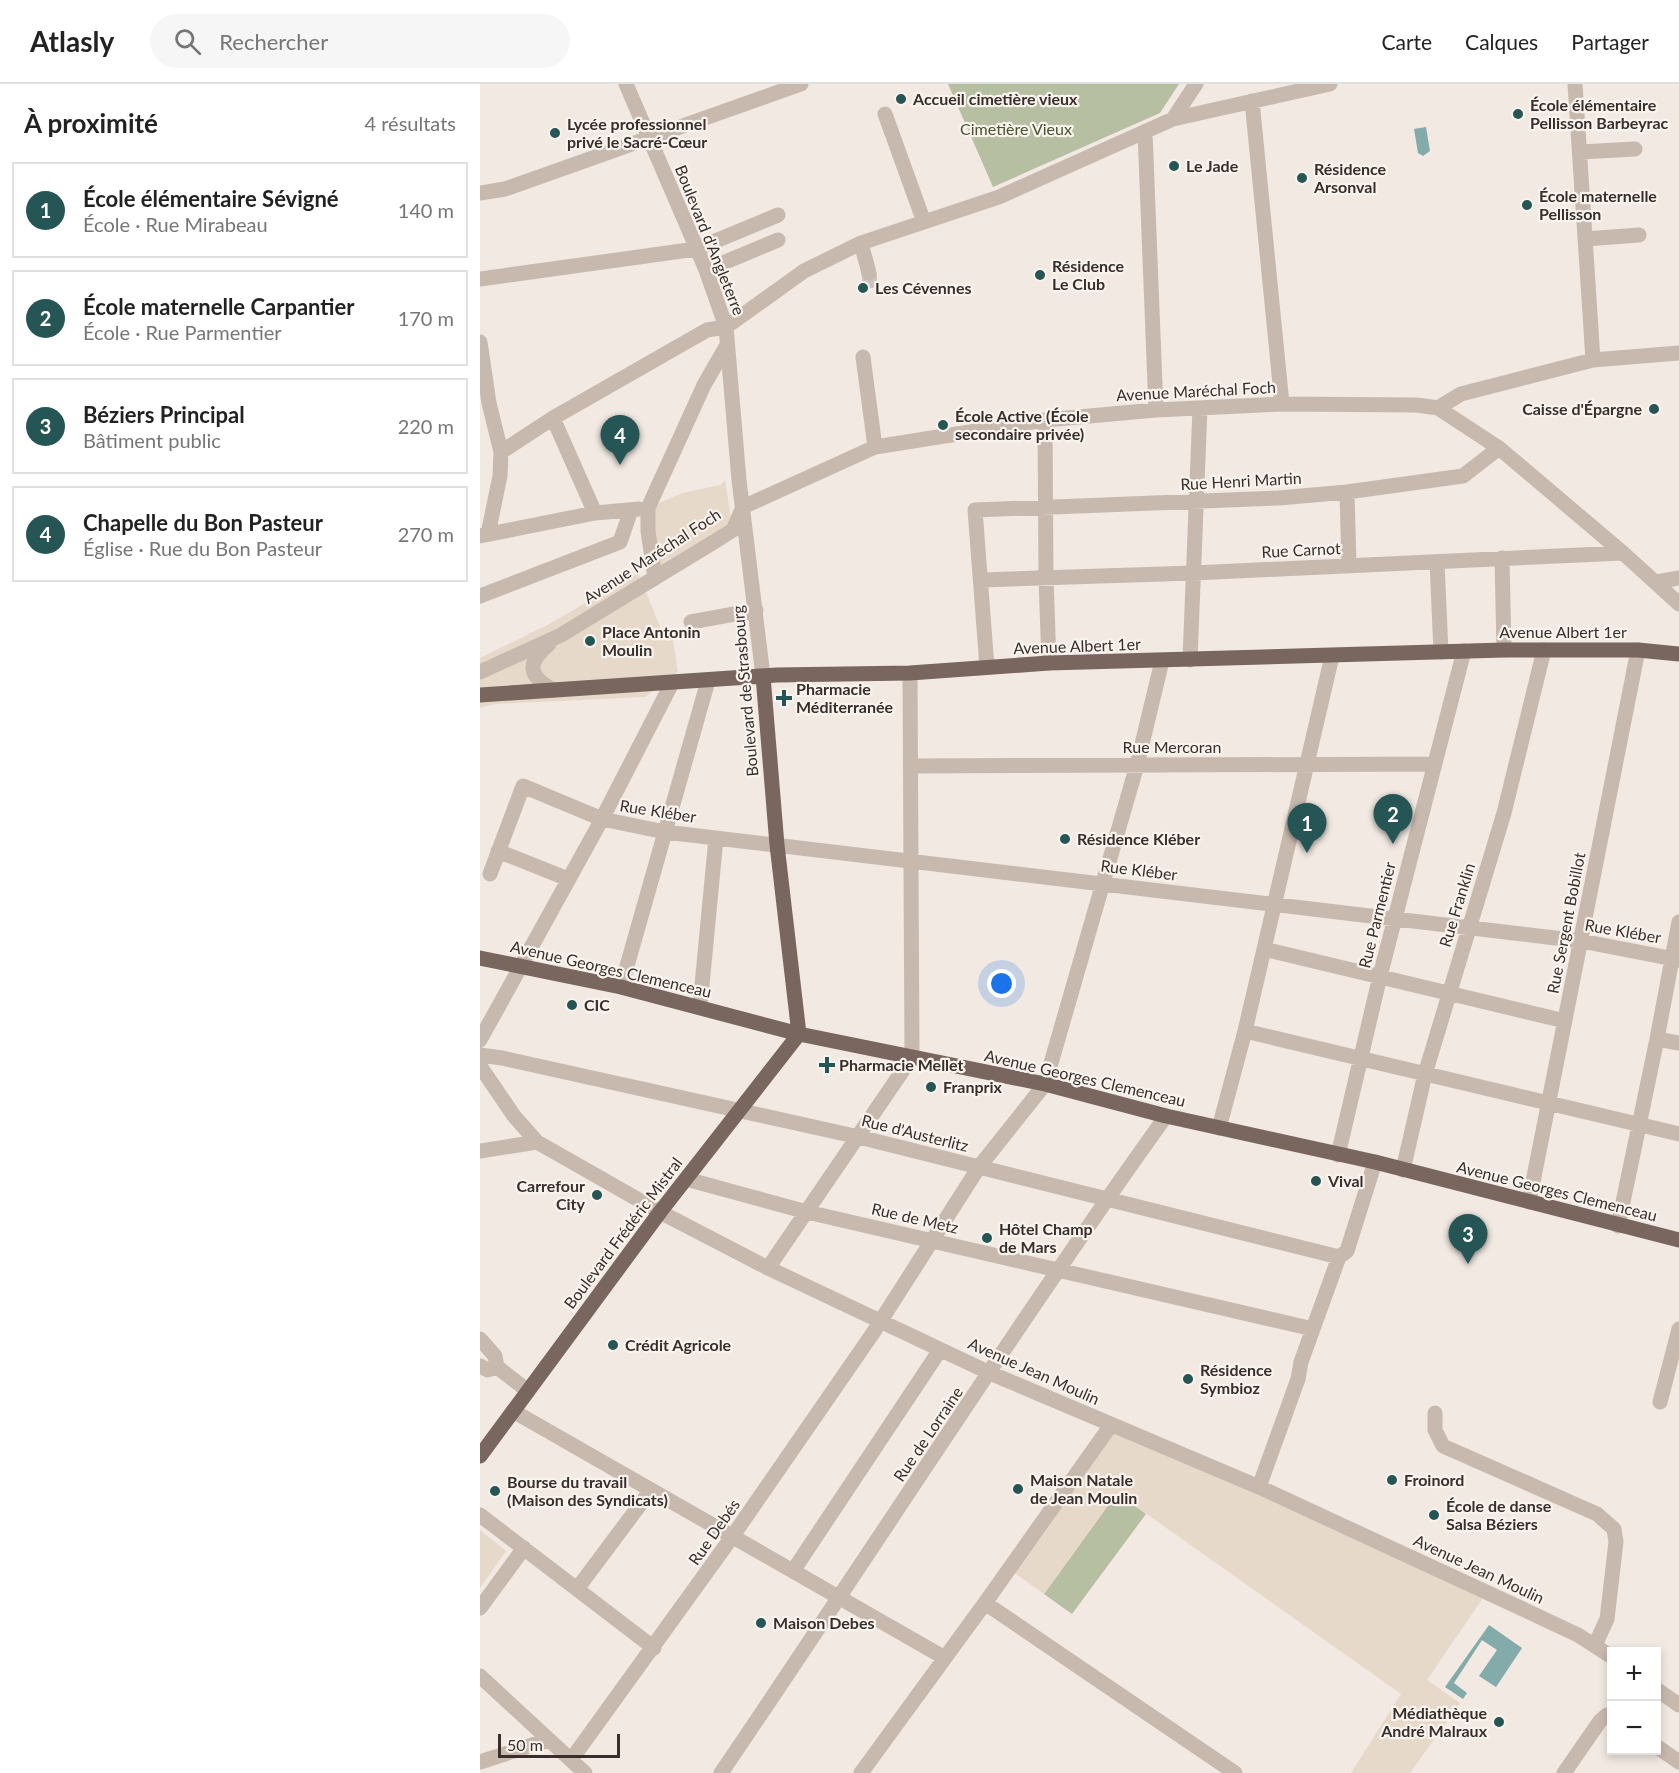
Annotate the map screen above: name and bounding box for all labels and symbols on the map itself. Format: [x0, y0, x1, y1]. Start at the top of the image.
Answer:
place label: Accueil cimetière vieux [912, 89, 1078, 108]
marker: Accueil cimetière vieux [894, 92, 908, 106]
place label: École élémentaire Pellisson Barbeyrac [1530, 95, 1669, 132]
marker: École élémentaire Pellisson Barbeyrac [1511, 107, 1525, 121]
place label: Lycée professionnel privé le Sacré-Cœur [567, 114, 707, 151]
park label: Cimetière Vieux [960, 119, 1072, 138]
marker: Lycée professionnel privé le Sacré-Cœur [548, 126, 562, 140]
place label: Le Jade [1186, 156, 1239, 175]
marker: Le Jade [1167, 159, 1181, 173]
place label: Résidence Arsonval [1313, 159, 1387, 196]
street label: Boulevard d'Angleterre [672, 162, 749, 318]
marker: Résidence Arsonval [1295, 171, 1309, 185]
place label: École maternelle Pellisson [1539, 186, 1657, 223]
marker: École maternelle Pellisson [1520, 198, 1534, 212]
place label: Résidence Le Club [1052, 256, 1125, 293]
marker: Résidence Le Club [1033, 268, 1047, 282]
place label: Les Cévennes [875, 278, 971, 297]
marker: Les Cévennes [856, 281, 870, 295]
street label: Avenue Maréchal Foch [1116, 377, 1276, 404]
place label: Caisse d'Épargne [1522, 399, 1642, 418]
marker: Caisse d'Épargne [1647, 402, 1661, 416]
place label: École Active (École secondaire privée) [955, 406, 1089, 443]
pin: 4 [600, 416, 640, 465]
marker: École Active (École secondaire privée) [936, 418, 950, 432]
street label: Rue Henri Martin [1180, 468, 1302, 493]
street label: Avenue Maréchal Foch [579, 504, 724, 607]
street label: Rue Carnot [1261, 538, 1341, 561]
street label: Boulevard de Strasbourg [728, 605, 761, 778]
place label: Place Antonin Moulin [602, 622, 701, 659]
street label: Avenue Albert 1er [1499, 622, 1627, 641]
marker: Place Antonin Moulin [583, 634, 597, 648]
street label: Avenue Albert 1er [1013, 634, 1141, 657]
place label: Pharmacie Méditerranée [796, 679, 894, 716]
marker: Pharmacie Méditerranée [777, 691, 791, 705]
street label: Rue Mercoran [1123, 737, 1221, 756]
pin: 2 [1374, 794, 1412, 844]
street label: Rue Kléber [618, 795, 698, 826]
pin: 1 [1288, 804, 1326, 853]
place label: Résidence Kléber [1077, 829, 1200, 848]
marker: Résidence Kléber [1058, 832, 1072, 846]
street label: Rue Sergent Bobillot [1542, 850, 1589, 995]
street label: Rue Kléber [1100, 855, 1179, 884]
street label: Rue Parmentier [1354, 860, 1399, 970]
street label: Rue Franklin [1435, 861, 1478, 949]
street label: Rue Kléber [1583, 914, 1663, 947]
street label: Avenue Georges Clemenceau [509, 936, 713, 1001]
your location [987, 969, 1016, 998]
place label: CIC [584, 995, 610, 1014]
marker: CIC [565, 998, 579, 1012]
street label: Avenue Georges Clemenceau [983, 1045, 1187, 1110]
place label: Pharmacie Mellet [839, 1055, 964, 1074]
marker: Pharmacie Mellet [820, 1058, 834, 1072]
place label: Franprix [943, 1077, 1003, 1096]
marker: Franprix [924, 1080, 938, 1094]
street label: Rue d'Austerlitz [860, 1110, 971, 1155]
street label: Boulevard Frédéric Mistral [559, 1153, 686, 1312]
street label: Avenue Georges Clemenceau [1455, 1156, 1659, 1225]
place label: Vival [1327, 1171, 1364, 1190]
marker: Vival [1309, 1174, 1323, 1188]
place label: Carrefour City [516, 1176, 586, 1213]
marker: Carrefour City [590, 1188, 604, 1202]
street label: Rue de Metz [870, 1198, 960, 1237]
pin: 3 [1448, 1214, 1488, 1264]
place label: Hôtel Champ de Mars [999, 1219, 1093, 1256]
marker: Hôtel Champ de Mars [980, 1231, 994, 1245]
street label: Avenue Jean Moulin [966, 1333, 1103, 1408]
place label: Crédit Agricole [625, 1335, 732, 1354]
marker: Crédit Agricole [606, 1338, 620, 1352]
place label: Résidence Symbioz [1200, 1360, 1273, 1397]
marker: Résidence Symbioz [1181, 1372, 1195, 1386]
street label: Rue de Lorraine [889, 1383, 966, 1485]
place label: Maison Natale de Jean Moulin [1030, 1470, 1137, 1507]
place label: Froinord [1404, 1470, 1464, 1489]
place label: Bourse du travail (Maison des Syndicats) [507, 1472, 668, 1509]
marker: Froinord [1385, 1473, 1399, 1487]
marker: Maison Natale de Jean Moulin [1011, 1482, 1025, 1496]
marker: Bourse du travail (Maison des Syndicats) [488, 1484, 502, 1498]
street label: Rue Debés [684, 1495, 743, 1568]
place label: École de danse Salsa Béziers [1446, 1496, 1552, 1533]
marker: École de danse Salsa Béziers [1427, 1508, 1441, 1522]
street label: Avenue Jean Moulin [1411, 1530, 1547, 1607]
place label: Maison Debes [773, 1613, 875, 1632]
marker: Maison Debes [754, 1616, 768, 1630]
place label: Médiathèque André Malraux [1380, 1703, 1488, 1740]
marker: Médiathèque André Malraux [1492, 1715, 1506, 1729]
scale bar [498, 1731, 620, 1758]

